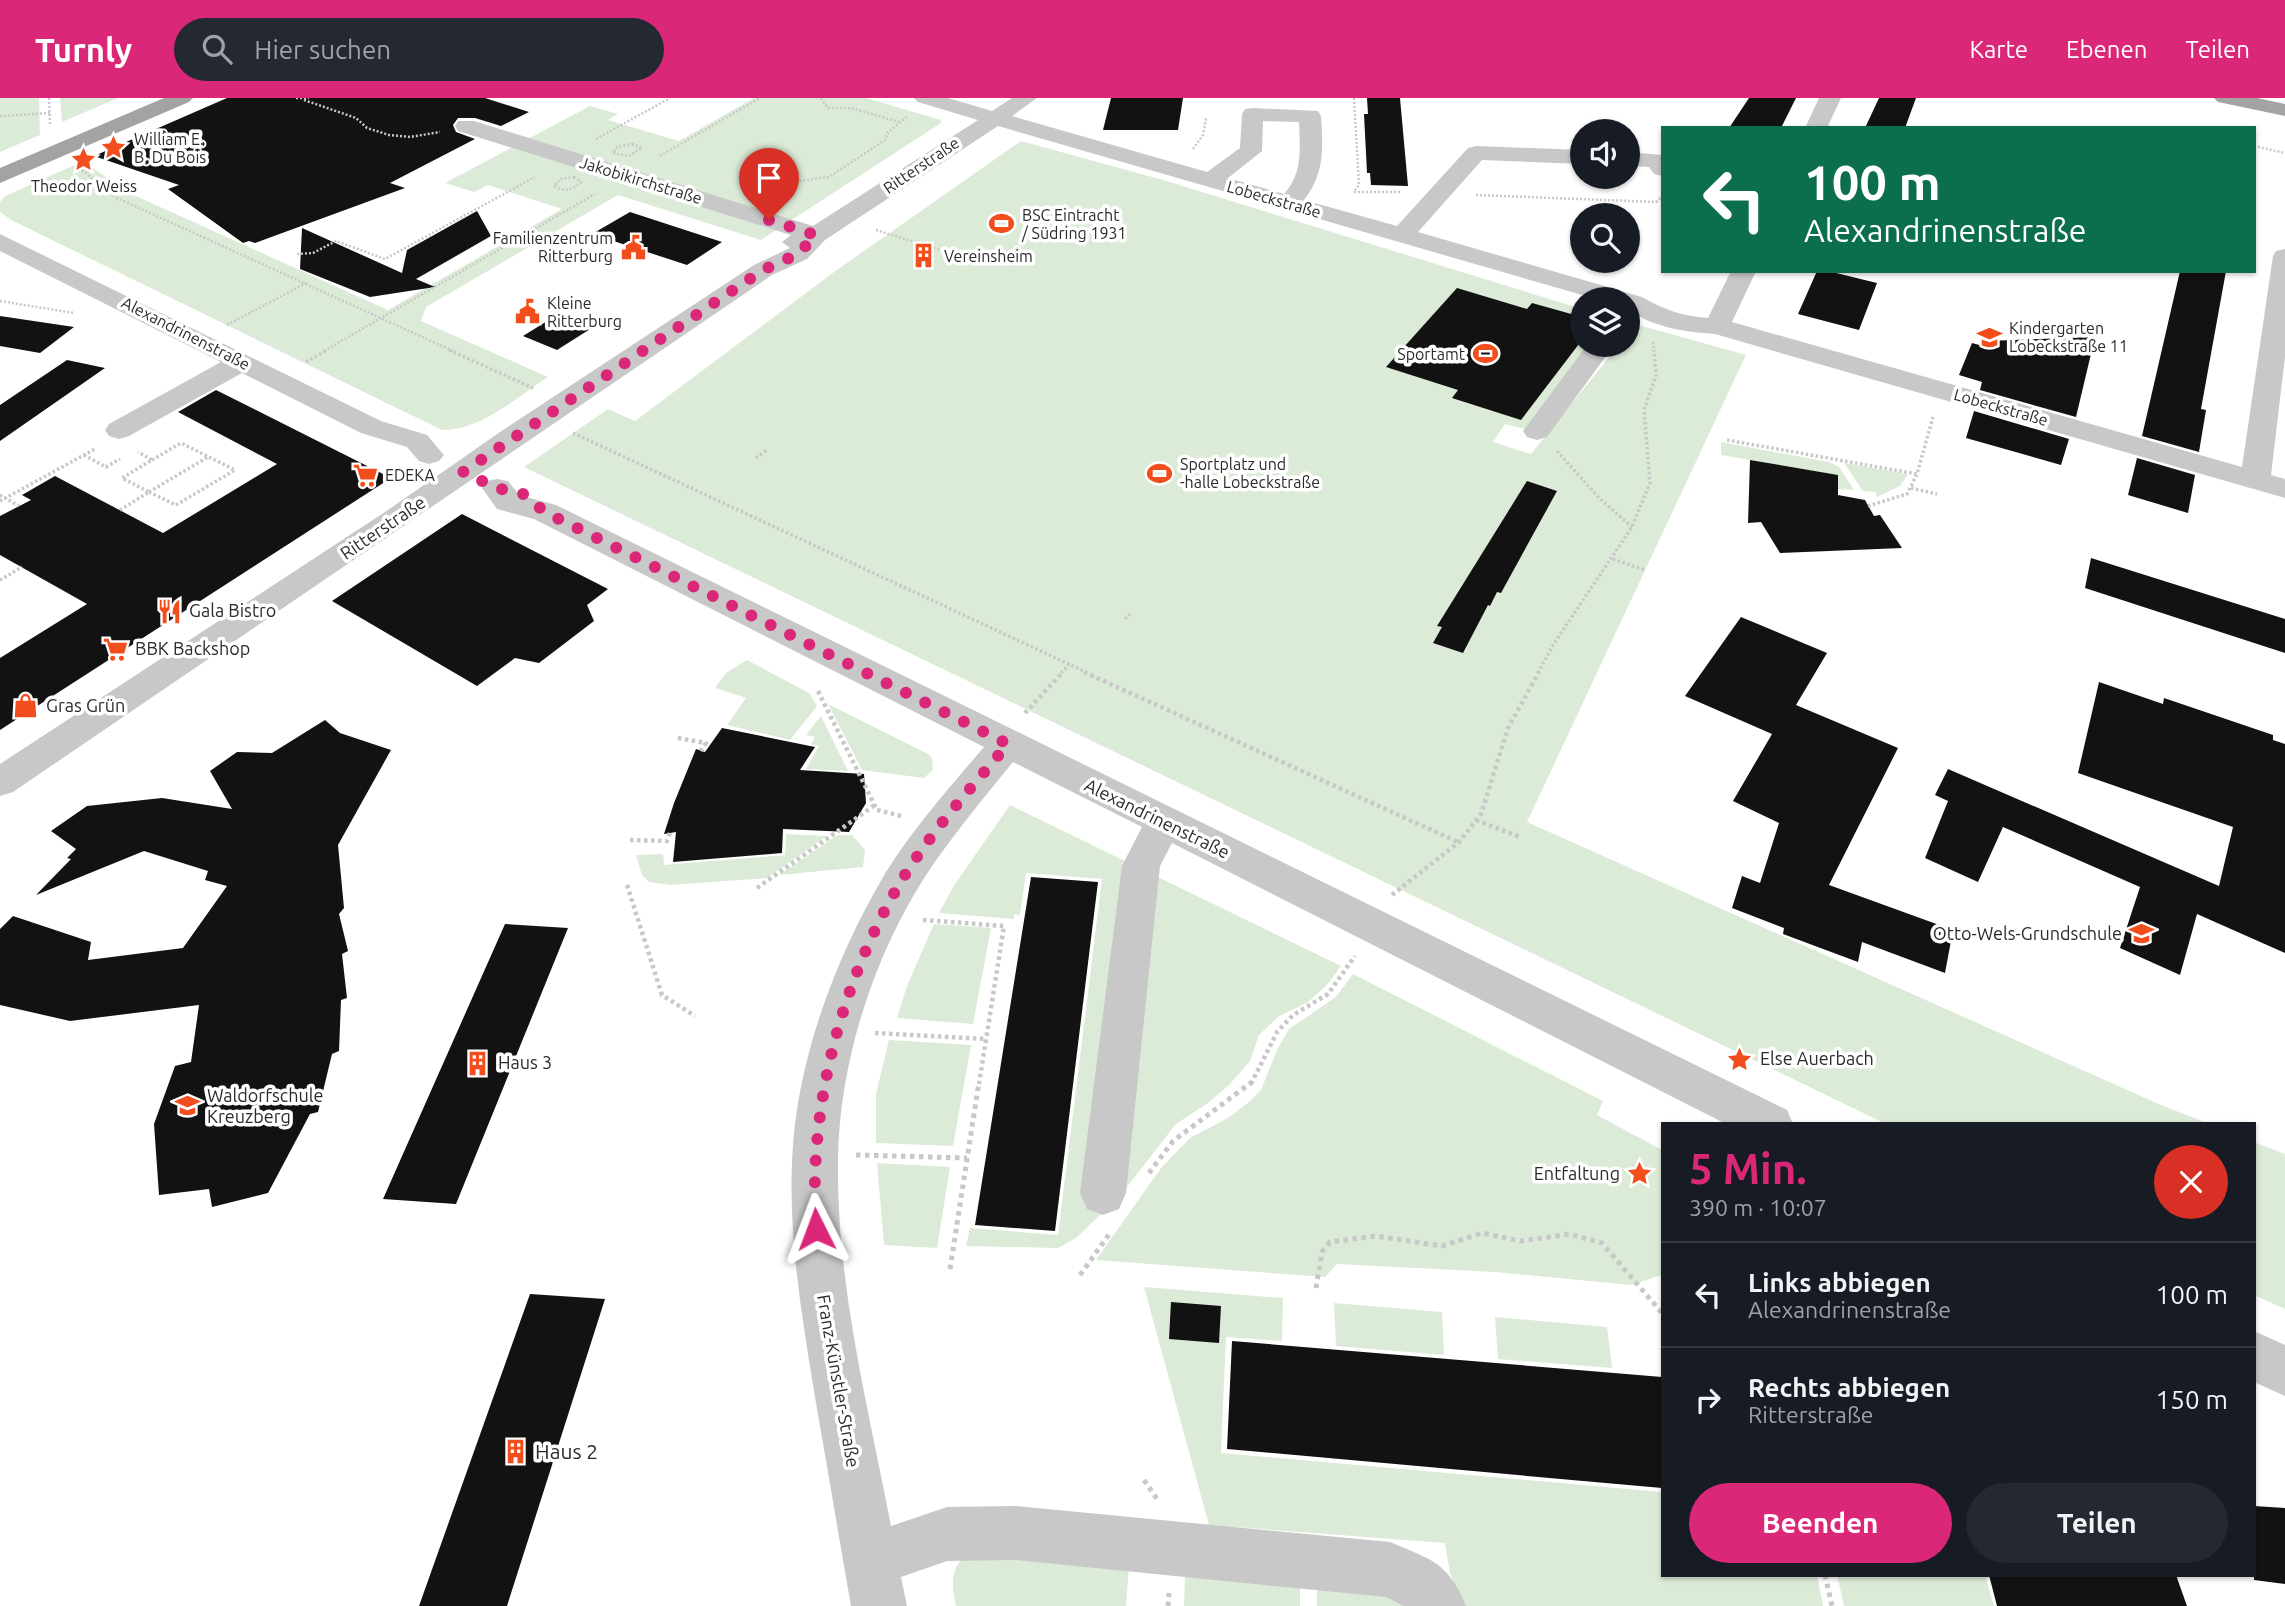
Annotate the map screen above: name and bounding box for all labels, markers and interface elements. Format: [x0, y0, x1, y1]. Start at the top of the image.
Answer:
search box [174, 18, 664, 81]
icon: search [198, 30, 236, 68]
text: Turnly [35, 31, 132, 68]
text: Hier suchen [254, 35, 391, 64]
text: Karte [1969, 36, 2028, 63]
text: Ebenen [2066, 36, 2147, 63]
text: Teilen [2185, 36, 2250, 63]
map controls [1570, 119, 1640, 357]
button: sound [1570, 119, 1640, 189]
place label: William E. B. Du Bois [134, 130, 206, 166]
street label: Ritterstraße [880, 133, 962, 197]
place icon: William E. B. Du Bois [100, 134, 128, 162]
place icon: Theodor Weiss [70, 146, 98, 174]
pin [739, 148, 799, 220]
street label: Jakobikirchstraße [578, 153, 704, 207]
icon: left [1689, 154, 1780, 245]
text: 100 m [1804, 154, 1941, 209]
icon: arrive [750, 159, 788, 197]
place label: Theodor Weiss [31, 177, 137, 195]
street label: Lobeckstraße [1225, 177, 1323, 221]
button: search [1570, 203, 1640, 273]
place label: BSC Eintracht / Südring 1931 [1021, 206, 1126, 242]
sports icon: BSC Eintracht / Südring 1931 [988, 210, 1016, 238]
text: Alexandrinenstraße [1804, 212, 2086, 248]
place label: Familienzentrum Ritterburg [493, 229, 613, 265]
public building icon: Familienzentrum Ritterburg [619, 233, 647, 261]
building icon: Vereinsheim [910, 242, 938, 270]
place label: Vereinsheim [944, 247, 1033, 265]
button: layers [1570, 287, 1640, 357]
street label: Alexandrinenstraße [119, 293, 253, 373]
place label: Kleine Ritterburg [547, 294, 622, 330]
public building icon: Kleine Ritterburg [513, 298, 541, 326]
place label: Kindergarten Lobeckstraße 11 [2009, 319, 2128, 355]
school or university icon: Kindergarten Lobeckstraße 11 [1975, 323, 2003, 351]
sports icon: Sportamt [1471, 340, 1499, 368]
place label: Sportamt [1397, 345, 1466, 363]
street label: Lobeckstraße [1952, 385, 2050, 429]
place label: Sportplatz und -halle Lobeckstraße [1180, 455, 1320, 491]
sports icon: Sportplatz und -halle Lobeckstraße [1146, 459, 1174, 487]
supermarket icon: EDEKA [351, 461, 379, 489]
place label: EDEKA [385, 466, 436, 484]
street label: Ritterstraße [336, 491, 429, 563]
restaurant icon: Gala Bistro [155, 597, 183, 625]
place label: Gala Bistro [189, 600, 276, 620]
supermarket icon: BBK Backshop [101, 635, 129, 663]
place label: BBK Backshop [135, 638, 250, 658]
shop icon: Gras Grün [12, 692, 40, 720]
place label: Gras Grün [46, 695, 125, 715]
street label: Alexandrinenstraße [1082, 774, 1233, 862]
school or university icon: Otto-Wels-Grundschule [2128, 920, 2156, 948]
place label: Otto-Wels-Grundschule [1933, 923, 2122, 943]
place icon: Else Auerbach [1726, 1045, 1754, 1073]
place label: Else Auerbach [1760, 1048, 1874, 1068]
building icon: Haus 3 [464, 1049, 492, 1077]
place label: Haus 3 [498, 1052, 552, 1072]
place label: Waldorfschule Kreuzberg [207, 1085, 323, 1126]
school or university icon: Waldorfschule Kreuzberg [173, 1092, 201, 1120]
text: 5 Min. [1689, 1145, 1807, 1192]
button: close [2154, 1145, 2228, 1219]
place icon: Entfaltung [1626, 1160, 1654, 1188]
place label: Entfaltung [1534, 1163, 1620, 1183]
position arrow [779, 1192, 853, 1266]
text: 390 m · 10:07 [1689, 1195, 1827, 1220]
text: Links abbiegen [1748, 1268, 1931, 1297]
icon: left [1689, 1276, 1727, 1314]
text: 100 m [2156, 1280, 2228, 1309]
street label: Franz-Künstler-Straße [814, 1293, 864, 1469]
text: Alexandrinenstraße [1748, 1297, 1951, 1322]
text: Rechts abbiegen [1748, 1373, 1950, 1402]
icon: right [1689, 1381, 1727, 1419]
text: 150 m [2156, 1385, 2228, 1414]
text: Ritterstraße [1748, 1402, 1874, 1427]
building icon: Haus 2 [501, 1438, 529, 1466]
place label: Haus 2 [535, 1439, 598, 1463]
button: Beenden [1689, 1483, 1952, 1563]
button: Teilen [1966, 1483, 2228, 1563]

